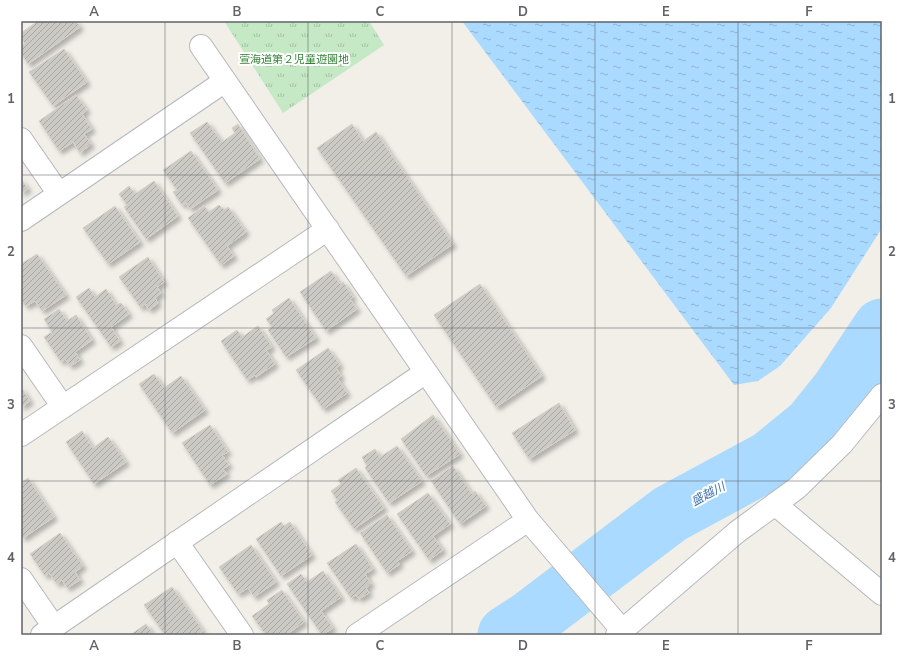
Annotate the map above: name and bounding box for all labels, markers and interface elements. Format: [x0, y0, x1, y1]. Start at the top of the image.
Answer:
text: A [89, 3, 99, 21]
text: B [233, 3, 242, 21]
text: C [376, 3, 385, 21]
text: D [518, 3, 528, 21]
text: E [662, 3, 670, 21]
text: F [805, 3, 813, 21]
park label: 萱海道第２児童遊園地 [239, 52, 349, 67]
text: 1 [7, 90, 15, 108]
text: 1 [888, 90, 896, 108]
text: 2 [7, 243, 15, 261]
text: 2 [888, 243, 896, 261]
text: 3 [7, 396, 15, 414]
text: 3 [888, 396, 896, 414]
water label: 盛越川 [688, 478, 729, 510]
text: 4 [7, 549, 15, 567]
text: 4 [888, 549, 896, 567]
text: A [89, 637, 99, 655]
text: B [233, 637, 242, 655]
text: C [376, 637, 385, 655]
text: D [518, 637, 528, 655]
text: E [662, 637, 670, 655]
text: F [805, 637, 813, 655]

